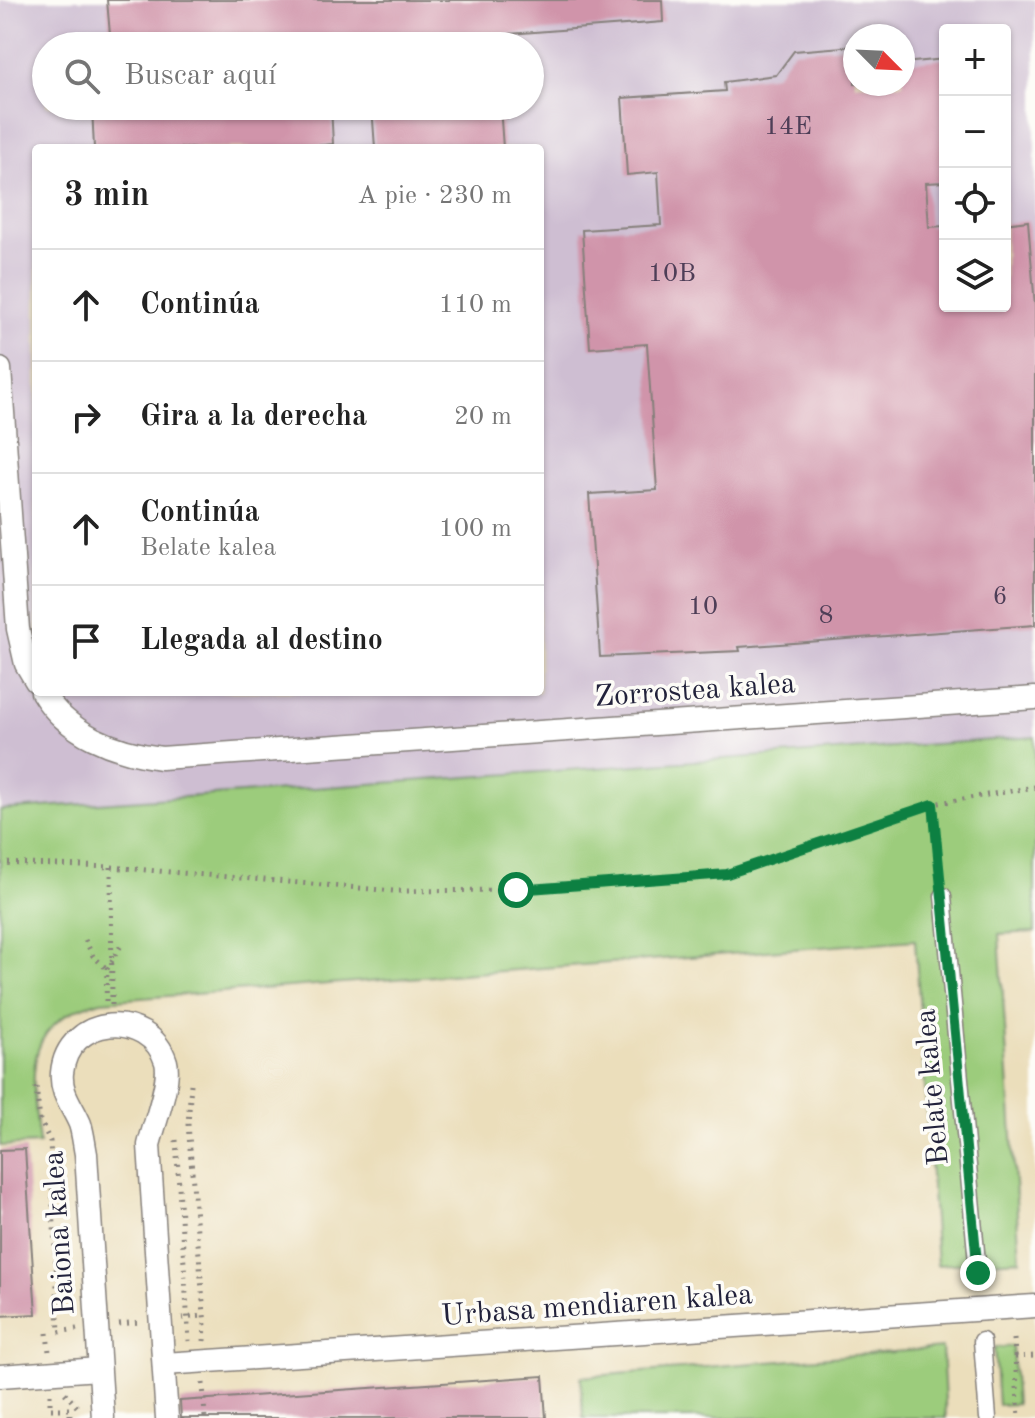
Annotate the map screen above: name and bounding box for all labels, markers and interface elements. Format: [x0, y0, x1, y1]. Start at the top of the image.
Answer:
north arrow [843, 24, 915, 96]
map controls [939, 24, 1011, 312]
button: + [939, 24, 1011, 96]
search box [32, 32, 544, 120]
icon: search [60, 54, 104, 98]
text: Buscar aquí [124, 61, 276, 91]
button: − [939, 96, 1011, 168]
house number: 14E [764, 114, 812, 140]
button: locate [939, 168, 1011, 240]
text: 3 min [64, 179, 149, 213]
text: A pie · 230 m [357, 183, 512, 209]
button: layers [939, 240, 1011, 312]
house number: 10B [648, 261, 696, 287]
icon: ahead [64, 283, 108, 327]
text: Continúa [140, 290, 260, 320]
text: 110 m [439, 292, 512, 318]
icon: right [64, 395, 108, 439]
text: Gira a la derecha [140, 402, 367, 432]
text: 20 m [454, 404, 512, 430]
text: Continúa [140, 498, 260, 528]
icon: ahead [64, 507, 108, 551]
text: 100 m [439, 516, 512, 542]
text: Belate kalea [140, 535, 276, 561]
house number: 6 [992, 584, 1008, 610]
house number: 10 [688, 594, 718, 620]
house number: 8 [818, 603, 834, 629]
icon: arrive [64, 619, 108, 663]
text: Llegada al destino [140, 626, 383, 656]
street label: Zorrostea kalea [593, 669, 797, 713]
route start [498, 872, 534, 908]
street label: Belate kalea [911, 1007, 955, 1167]
street label: Baiona kalea [39, 1149, 81, 1316]
route end [960, 1255, 996, 1291]
street label: Urbasa mendiaren kalea [440, 1280, 754, 1332]

